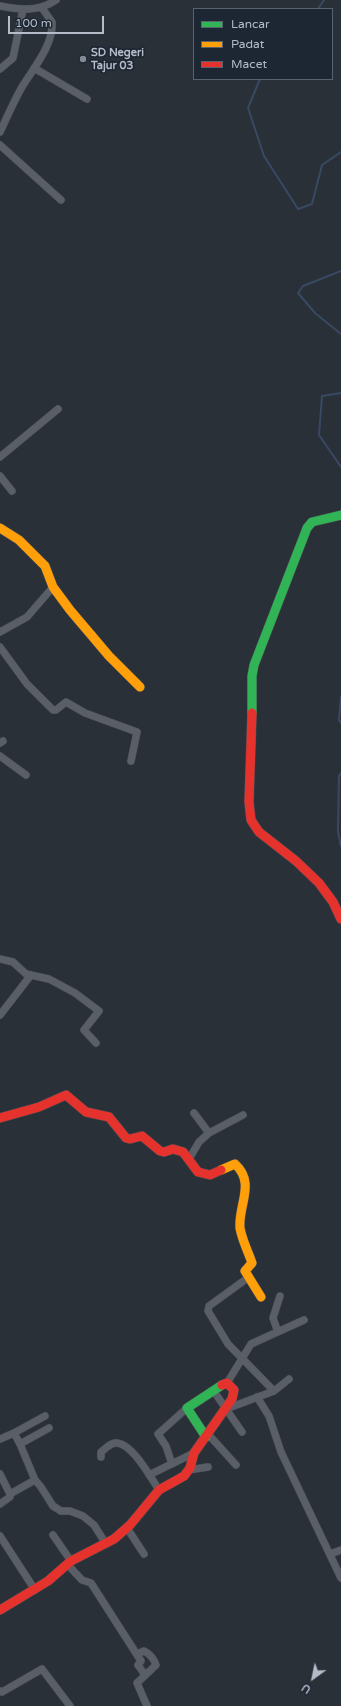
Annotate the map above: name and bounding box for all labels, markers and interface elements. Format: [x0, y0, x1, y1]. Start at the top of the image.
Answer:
scale bar [10, 8, 106, 34]
legend [193, 8, 333, 80]
text: 100 m [15, 16, 52, 30]
text: Lancar [231, 17, 270, 31]
text: Padat [231, 37, 264, 51]
place label: SD Negeri Tajur 03 [91, 46, 144, 72]
marker: SD Negeri Tajur 03 [78, 54, 88, 64]
text: Macet [231, 57, 267, 71]
north arrow [293, 1658, 333, 1698]
text: U [299, 1681, 313, 1696]

